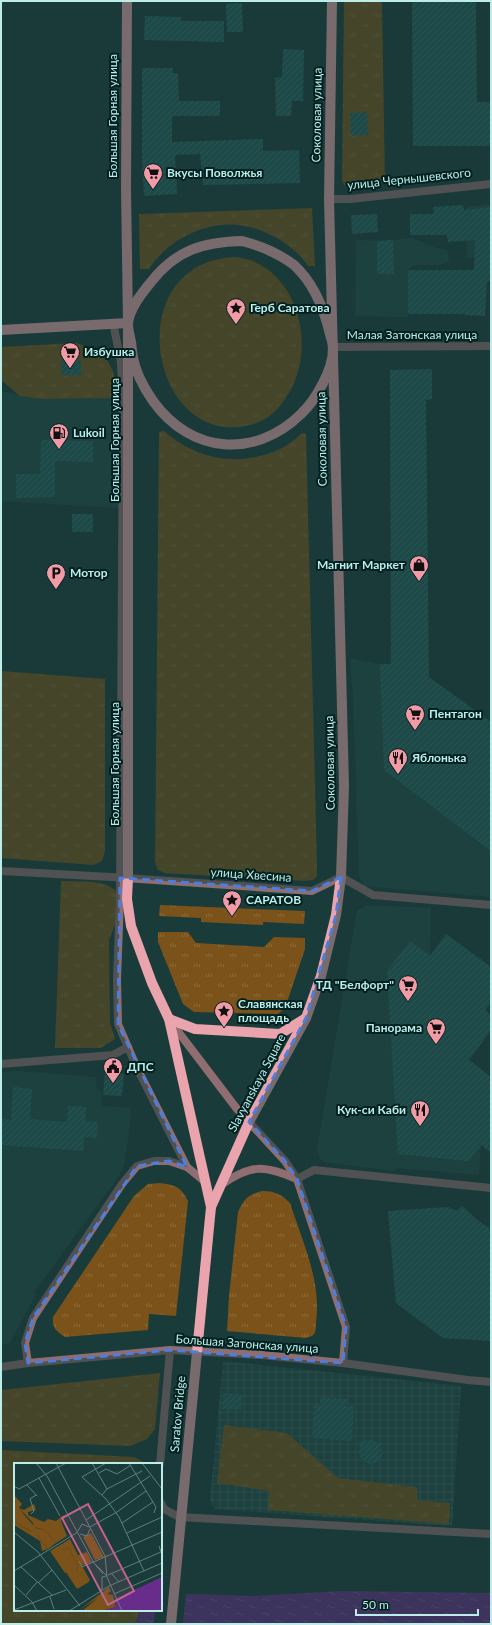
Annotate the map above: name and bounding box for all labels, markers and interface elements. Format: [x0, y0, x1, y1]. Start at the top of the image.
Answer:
street label: Большая Горная улица [105, 54, 120, 178]
street label: Соколовая улица [308, 67, 325, 163]
supermarket icon: Вкусы Поволжья [142, 162, 164, 190]
place label: Вкусы Поволжья [167, 165, 262, 180]
street label: улица Чернышевского [346, 165, 472, 192]
place icon: Герб Саратова [225, 297, 247, 325]
place label: Герб Саратова [250, 300, 330, 315]
street label: Малая Затонская улица [347, 327, 477, 342]
supermarket icon: Избушка [59, 341, 81, 369]
place label: Избушка [84, 344, 134, 359]
street label: Большая Горная улица [107, 378, 122, 502]
street label: Соколовая улица [313, 391, 330, 487]
fuel station icon: Lukoil [48, 422, 70, 450]
place label: Lukoil [73, 425, 105, 440]
shop icon: Магнит Маркет [408, 554, 430, 582]
place label: Магнит Маркет [317, 557, 406, 572]
parking icon: Мотор [45, 562, 67, 590]
place label: Мотор [70, 565, 108, 580]
street label: Большая Горная улица [107, 702, 122, 826]
supermarket icon: Пентагон [404, 703, 426, 731]
place label: Пентагон [429, 706, 482, 721]
street label: Соколовая улица [321, 715, 338, 811]
restaurant icon: Яблонька [387, 747, 409, 775]
place label: Яблонька [411, 750, 466, 765]
street label: улица Хвесина [210, 864, 292, 885]
place icon: САРАТОВ [221, 889, 243, 917]
place label: САРАТОВ [246, 892, 301, 907]
supermarket icon: ТД "Белфорт" [397, 974, 419, 1002]
place label: ТД "Белфорт" [316, 977, 394, 992]
place label: Славянская площадь [238, 996, 303, 1025]
place icon: Славянская площадь [213, 1000, 235, 1028]
supermarket icon: Панорама [425, 1017, 447, 1045]
place label: Панорама [366, 1020, 422, 1035]
street label: Slavyanskaya Square [224, 1031, 289, 1134]
public building icon: ДПС [102, 1056, 124, 1084]
place label: ДПС [127, 1059, 154, 1074]
restaurant icon: Кук-си Каби [409, 1099, 431, 1127]
place label: Кук-си Каби [337, 1102, 406, 1117]
street label: Большая Затонская улица [175, 1331, 319, 1356]
street label: Saratov Bridge [167, 1375, 188, 1453]
inset map [14, 1463, 162, 1611]
scale bar [356, 1591, 478, 1617]
text: 50 m [362, 1597, 389, 1612]

